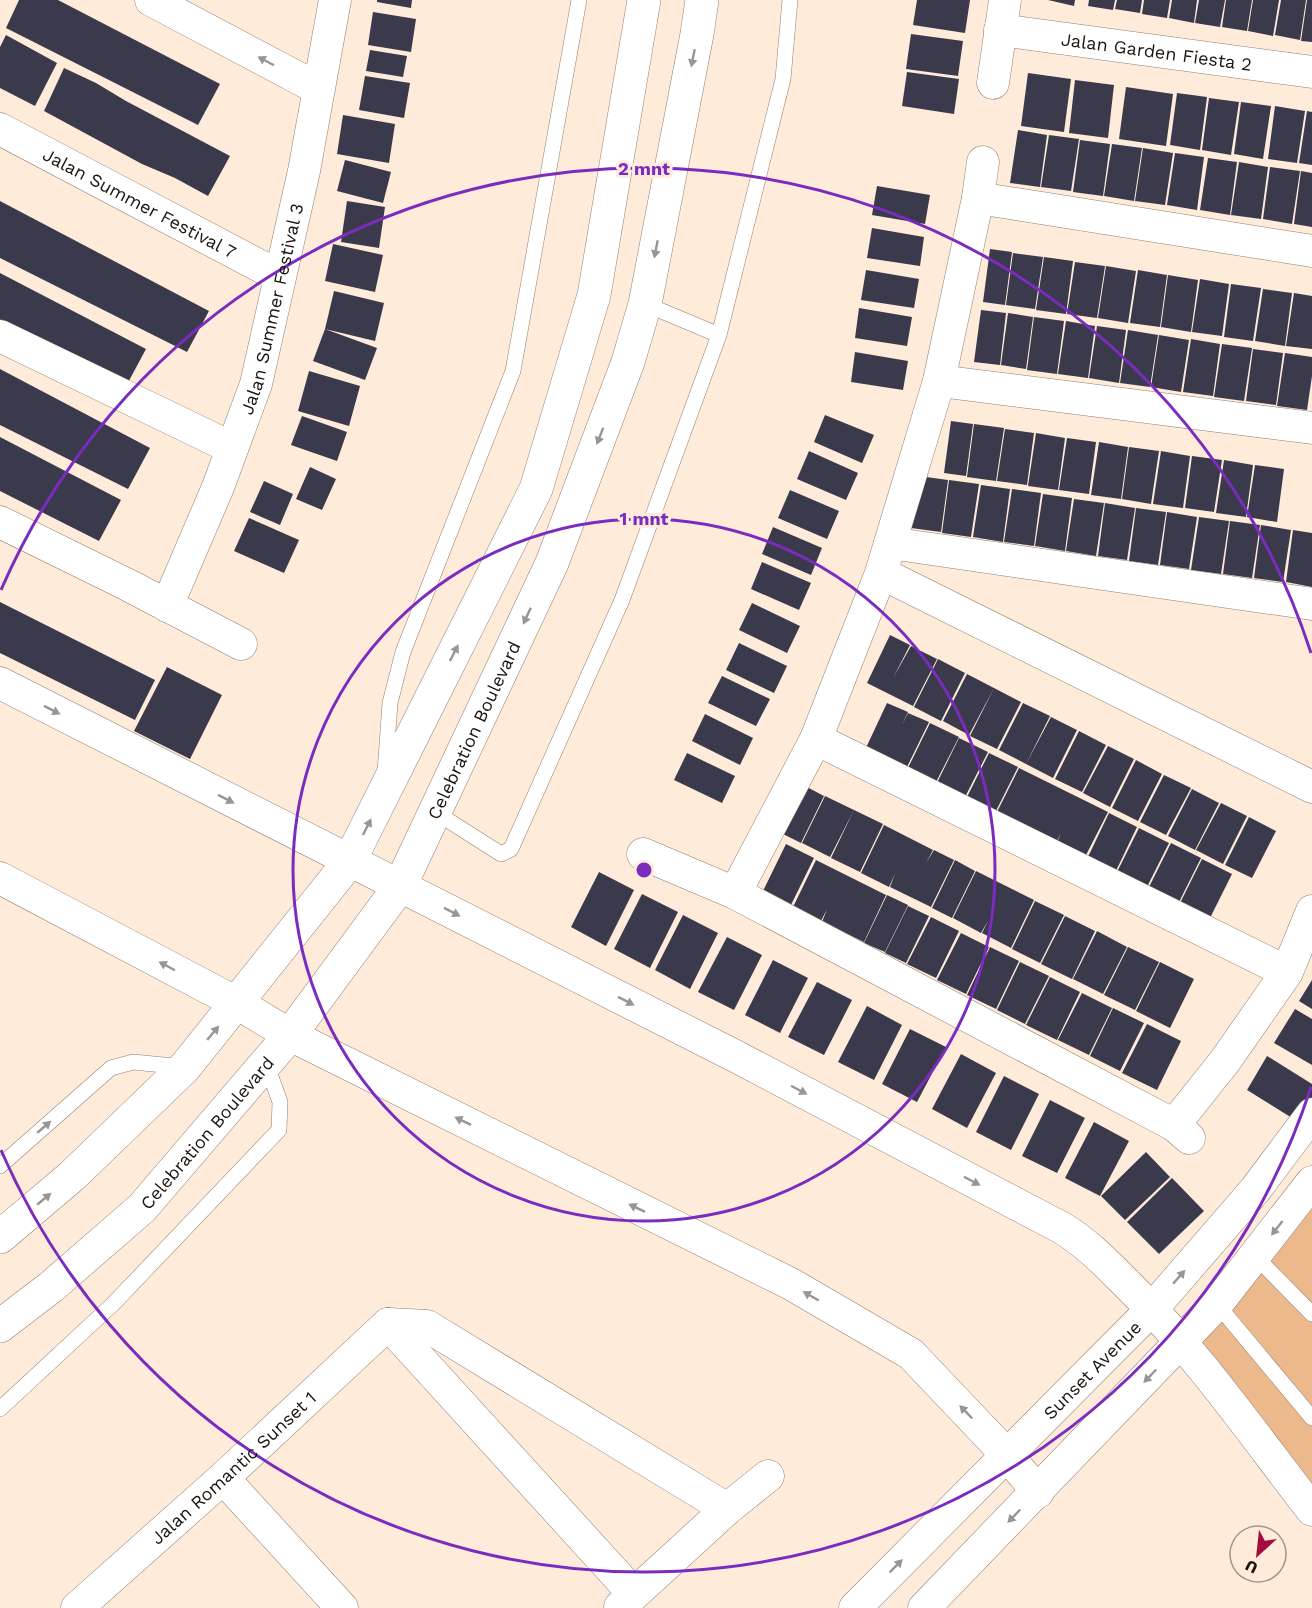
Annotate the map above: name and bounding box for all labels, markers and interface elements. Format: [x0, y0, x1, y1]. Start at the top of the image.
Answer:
street label: Jalan Garden Fiesta 2 [1060, 28, 1253, 74]
one-way arrow [688, 48, 697, 67]
one-way arrow [257, 56, 274, 66]
street label: Jalan Summer Festival 7 [40, 143, 240, 262]
text: 2 mnt [618, 158, 670, 179]
street label: Jalan Summer Festival 3 [235, 201, 307, 417]
one-way arrow [651, 240, 660, 259]
one-way arrow [595, 427, 605, 445]
text: 1 mnt [620, 508, 669, 529]
one-way arrow [523, 608, 532, 625]
street label: Celebration Boulevard [423, 638, 524, 822]
one-way arrow [450, 644, 459, 661]
one-way arrow [44, 705, 61, 715]
one-way arrow [217, 794, 234, 803]
one-way arrow [362, 818, 372, 835]
centre of rings [634, 860, 654, 880]
one-way arrow [444, 907, 461, 917]
one-way arrow [158, 961, 175, 971]
one-way arrow [618, 996, 635, 1005]
one-way arrow [206, 1025, 219, 1041]
street label: Celebration Boulevard [135, 1052, 278, 1213]
one-way arrow [791, 1085, 808, 1095]
one-way arrow [454, 1116, 471, 1126]
one-way arrow [36, 1120, 51, 1134]
one-way arrow [964, 1176, 981, 1186]
one-way arrow [36, 1193, 51, 1206]
one-way arrow [629, 1203, 646, 1212]
one-way arrow [1271, 1221, 1283, 1236]
one-way arrow [1173, 1269, 1186, 1285]
one-way arrow [803, 1290, 819, 1301]
street label: Sunset Avenue [1039, 1316, 1145, 1423]
one-way arrow [1143, 1368, 1157, 1382]
street label: Jalan Romantic Sunset 1 [146, 1387, 320, 1548]
one-way arrow [959, 1404, 973, 1419]
one-way arrow [1007, 1509, 1021, 1524]
north arrow [1228, 1524, 1288, 1584]
text: U [1242, 1556, 1261, 1578]
one-way arrow [888, 1560, 902, 1574]

